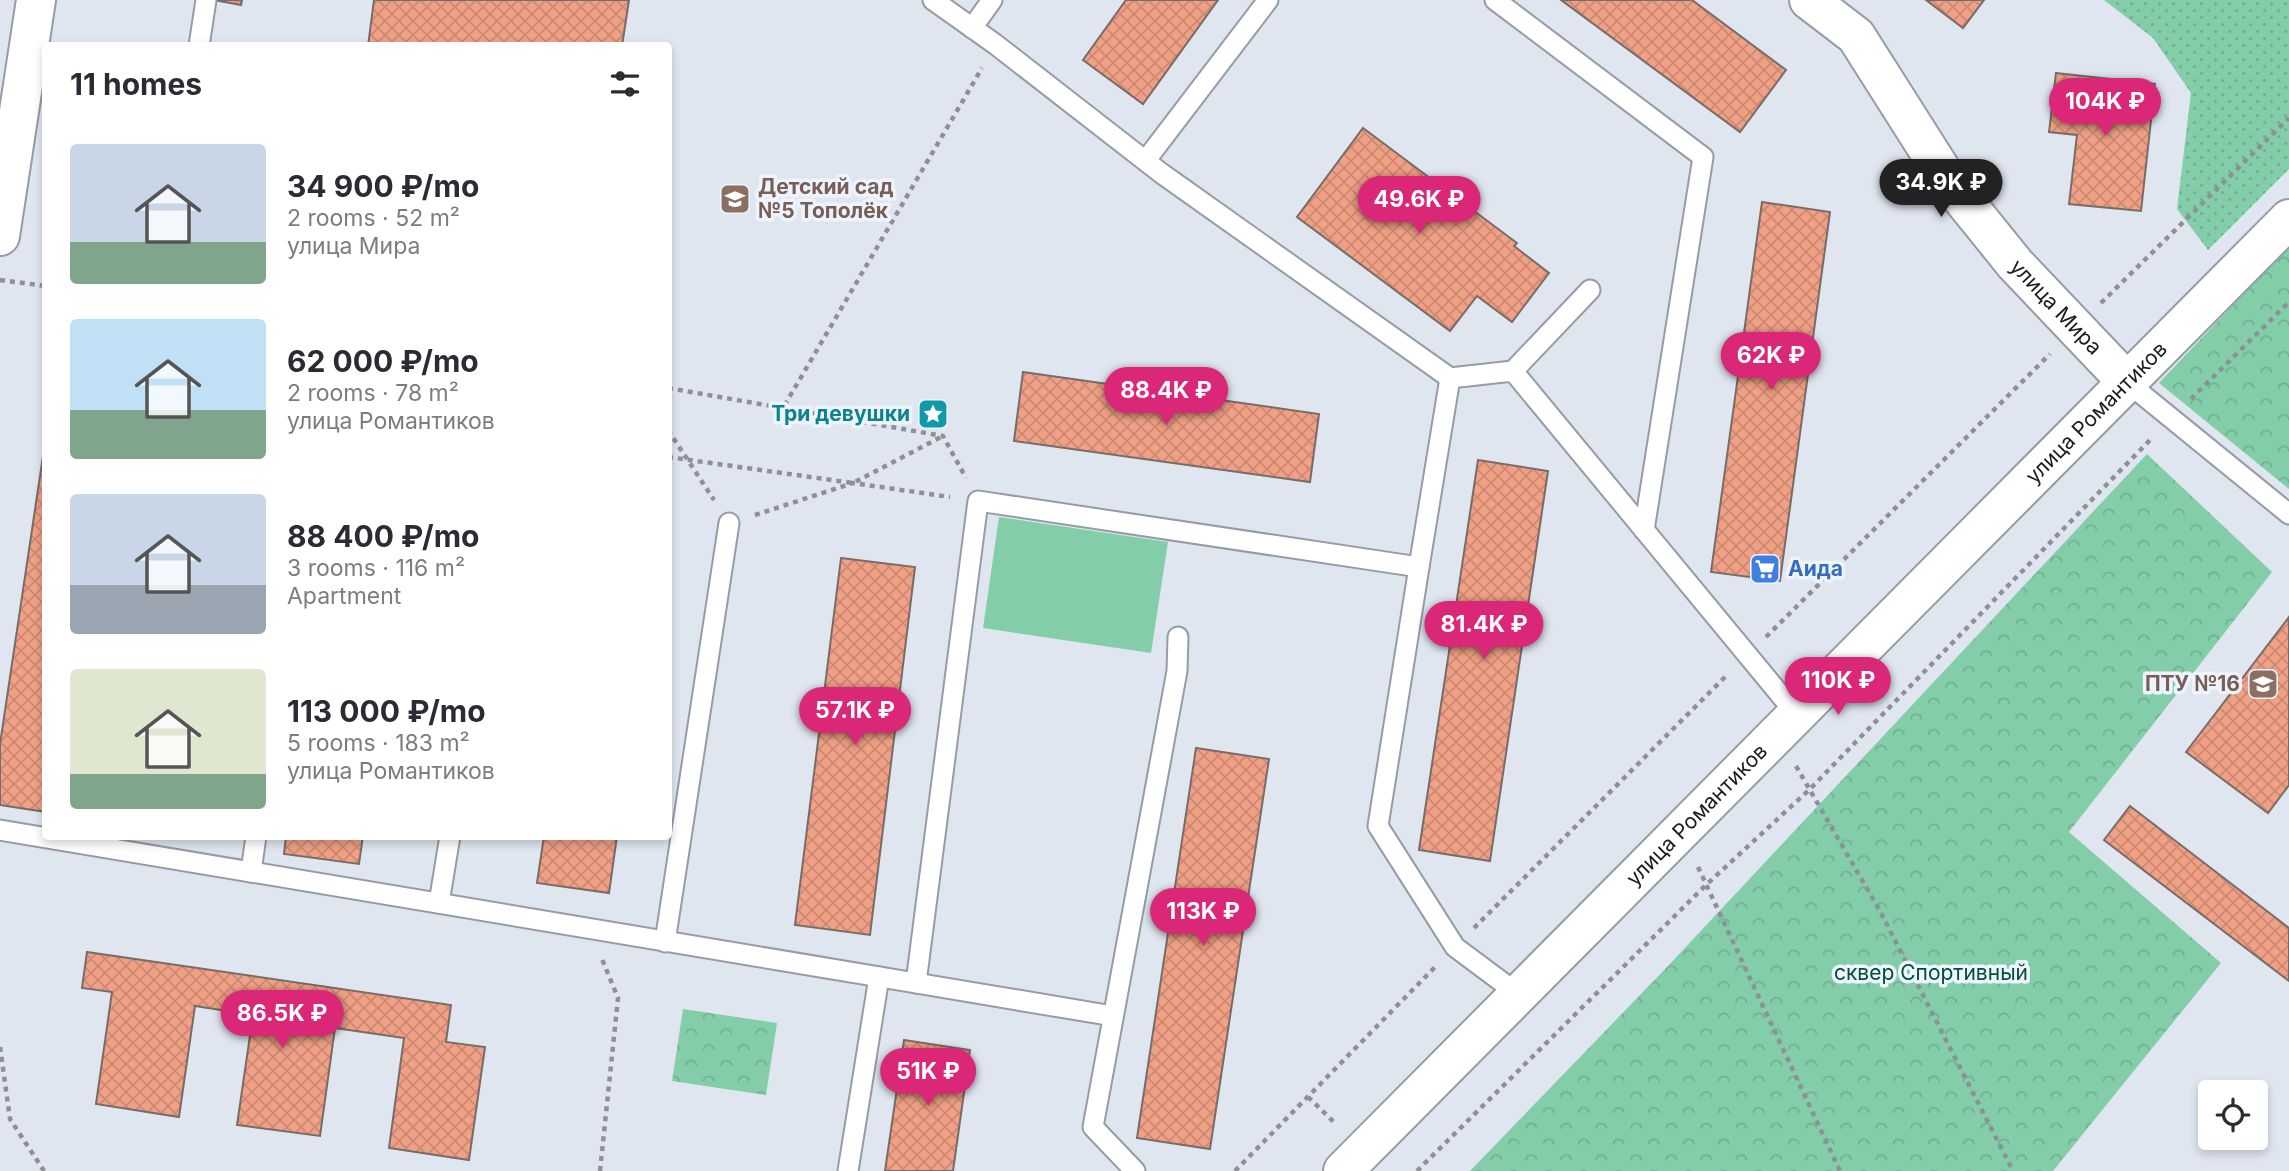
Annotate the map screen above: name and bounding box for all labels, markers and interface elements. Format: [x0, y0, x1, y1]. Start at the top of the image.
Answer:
icon: filters [606, 65, 644, 103]
text: 11 homes [70, 66, 202, 102]
pin: 104K ₽ [2048, 78, 2162, 138]
text: 104K ₽ [2065, 87, 2145, 115]
pin: 34.9K ₽ [1876, 160, 2006, 219]
text: 34 900 ₽/mo [287, 168, 479, 204]
text: 34.9K ₽ [1895, 168, 1987, 196]
icon: home [126, 172, 210, 256]
place label: Детский сад №5 Тополёк [758, 174, 893, 223]
pin: 49.6K ₽ [1354, 176, 1484, 236]
school or university icon: Детский сад №5 Тополёк [718, 182, 752, 216]
text: 49.6K ₽ [1374, 185, 1464, 213]
text: 2 rooms · 52 m² [287, 204, 460, 232]
text: улица Мира [287, 232, 420, 260]
street label: улица Мира [2005, 254, 2107, 360]
pin: 62K ₽ [1722, 332, 1820, 392]
street label: улица Романтиков [2020, 336, 2172, 489]
text: 62K ₽ [1737, 341, 1805, 369]
text: 62 000 ₽/mo [287, 343, 479, 379]
icon: home [126, 347, 210, 431]
pin: 88.4K ₽ [1101, 368, 1231, 427]
text: 88.4K ₽ [1120, 376, 1212, 404]
text: 2 rooms · 78 m² [287, 379, 459, 407]
place icon: Три девушки [916, 397, 950, 431]
place label: Три девушки [771, 401, 910, 426]
text: улица Романтиков [287, 407, 495, 435]
text: 88 400 ₽/mo [287, 518, 480, 554]
icon: home [126, 522, 210, 606]
supermarket icon: Аида [1748, 552, 1782, 586]
text: 3 rooms · 116 m² [287, 554, 465, 582]
place label: Аида [1788, 556, 1843, 581]
text: Apartment [287, 582, 401, 610]
pin: 81.4K ₽ [1419, 602, 1549, 661]
text: 81.4K ₽ [1440, 610, 1528, 638]
pin: 110K ₽ [1781, 658, 1895, 717]
text: 110K ₽ [1801, 666, 1875, 694]
school or university icon: ПТУ №16 [2246, 667, 2280, 701]
place label: ПТУ №16 [2145, 671, 2240, 696]
pin: 57.1K ₽ [790, 688, 920, 747]
text: 113 000 ₽/mo [287, 693, 486, 729]
text: 57.1K ₽ [815, 696, 895, 724]
icon: home [126, 697, 210, 781]
text: 5 rooms · 183 m² [287, 729, 470, 757]
street label: улица Романтиков [1621, 738, 1772, 891]
text: улица Романтиков [287, 757, 495, 785]
pin: 113K ₽ [1146, 888, 1260, 948]
text: 113K ₽ [1166, 897, 1240, 925]
park label: сквер Спортивный [1834, 960, 2028, 985]
pin: 86.5K ₽ [217, 990, 347, 1050]
text: 86.5K ₽ [237, 999, 327, 1027]
pin: 51K ₽ [879, 1048, 977, 1108]
text: 51K ₽ [896, 1057, 960, 1085]
map controls [2198, 1080, 2268, 1150]
button: locate [2198, 1080, 2268, 1150]

